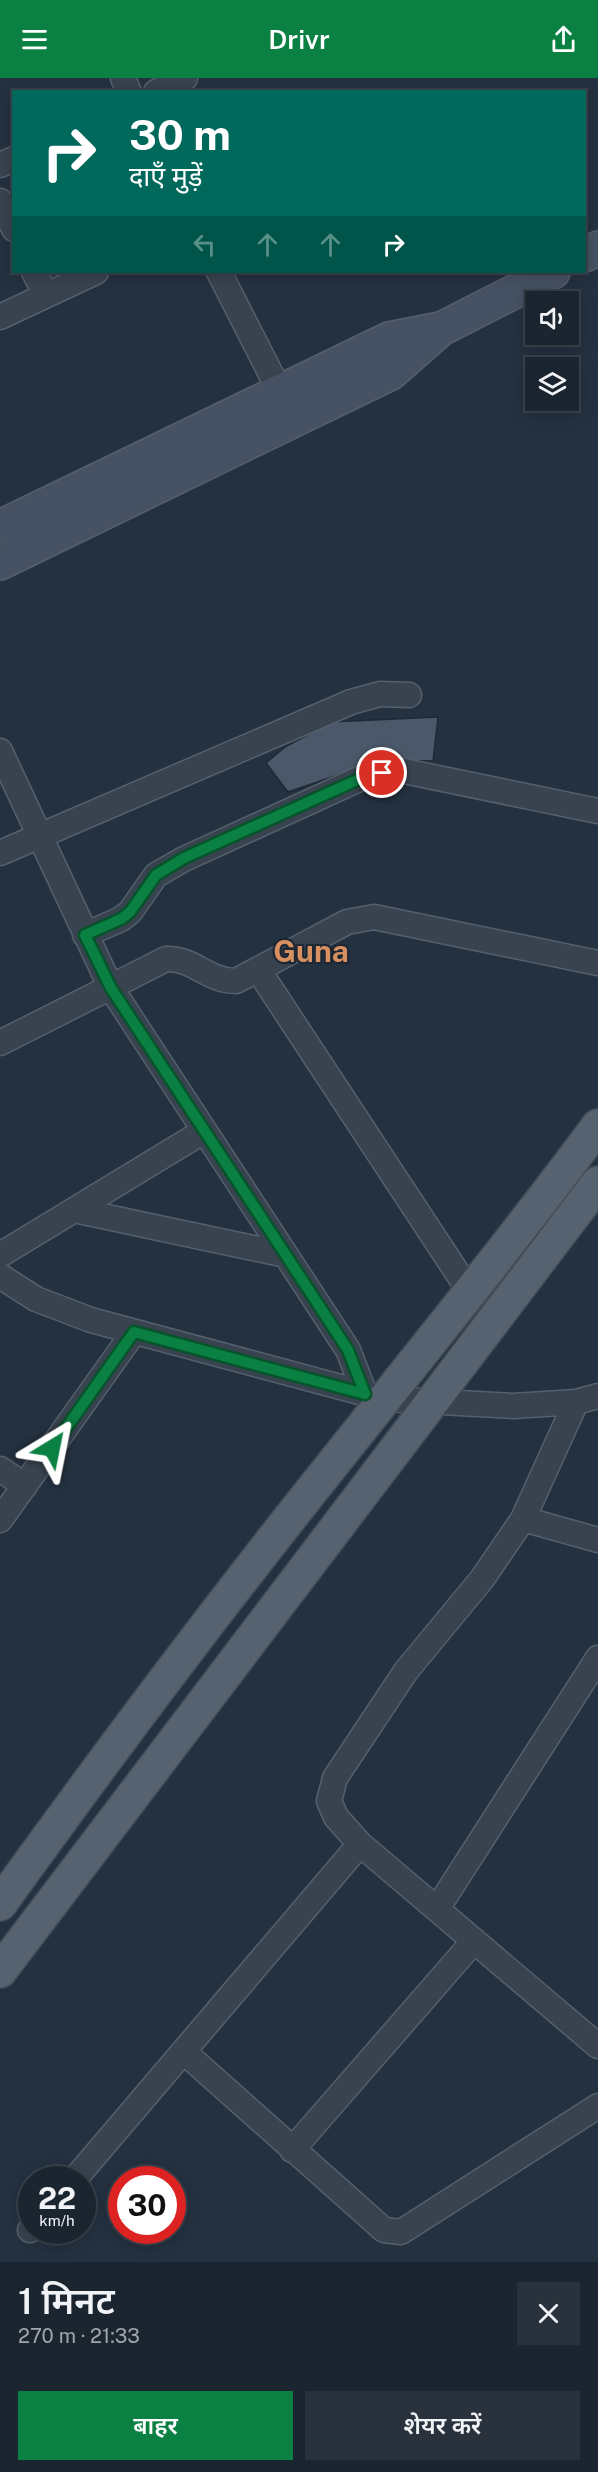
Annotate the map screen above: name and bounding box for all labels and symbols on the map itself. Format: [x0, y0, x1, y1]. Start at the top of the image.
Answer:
pin [356, 747, 407, 798]
district label: Guna [273, 933, 349, 969]
position arrow [20, 1416, 84, 1480]
speed limit sign: 30 [108, 2166, 186, 2244]

